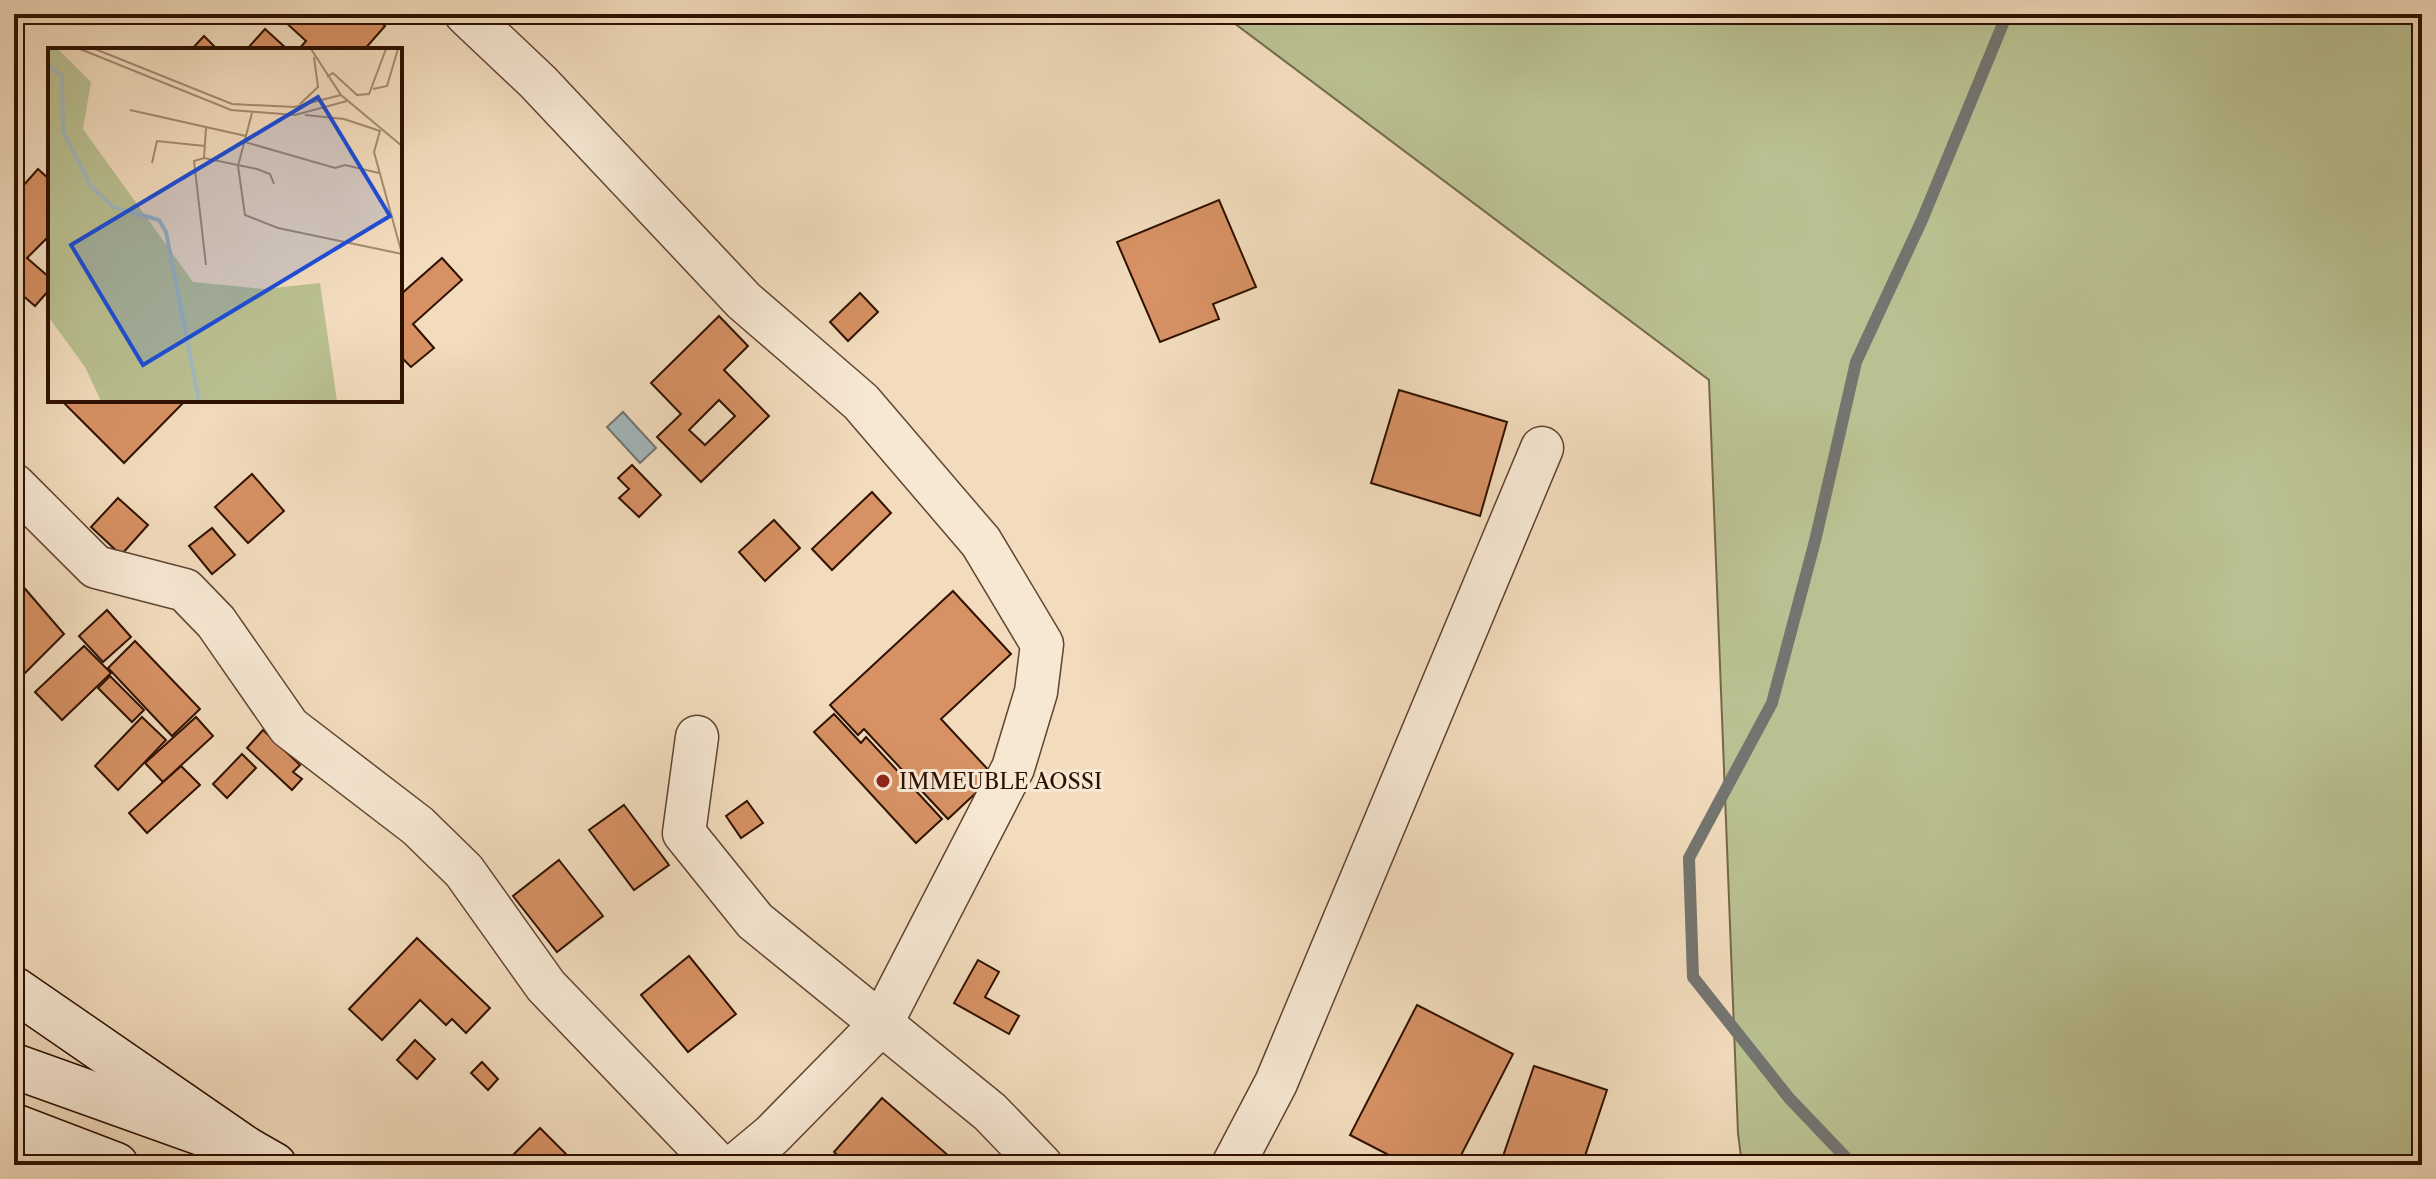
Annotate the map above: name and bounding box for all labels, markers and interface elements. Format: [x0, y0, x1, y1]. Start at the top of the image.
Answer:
inset map [48, 48, 402, 402]
place label: IMMEUBLE AOSSI [899, 768, 1102, 795]
marker: IMMEUBLE AOSSI [874, 772, 892, 790]

